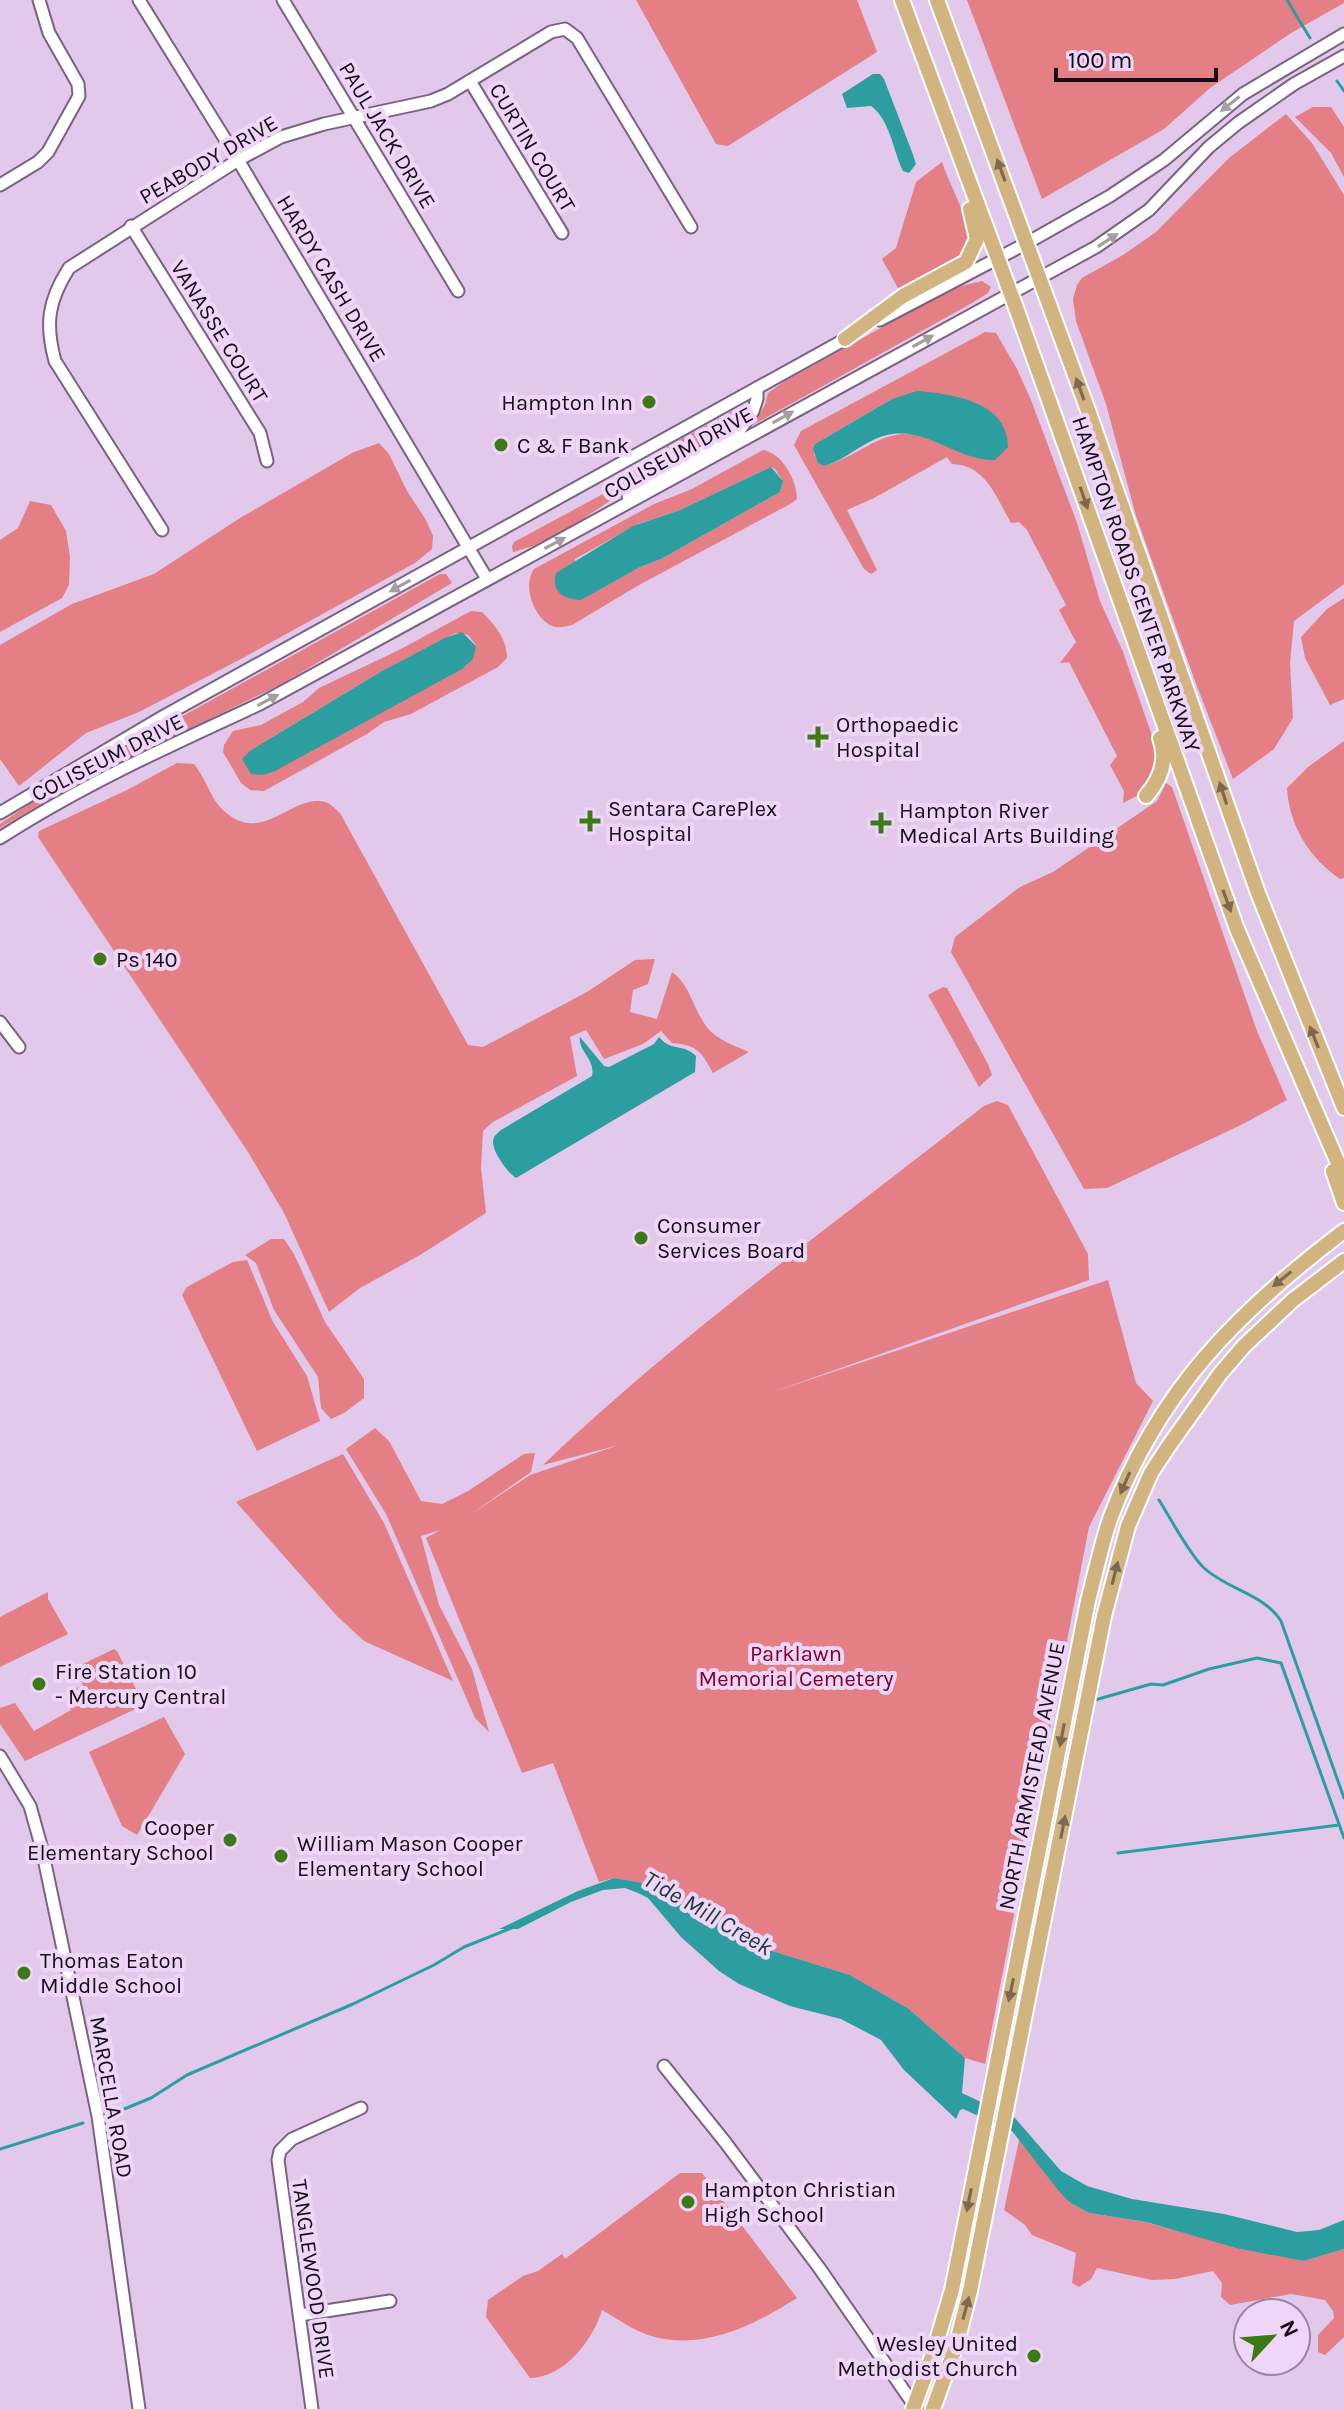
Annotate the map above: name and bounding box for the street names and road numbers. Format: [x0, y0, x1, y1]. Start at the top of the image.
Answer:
street label: PAUL JACK DRIVE [333, 58, 441, 213]
street label: CURTIN COURT [484, 79, 581, 216]
street label: PEABODY DRIVE [135, 110, 282, 210]
street label: HARDY CASH DRIVE [271, 190, 391, 367]
street label: VANASSE COURT [165, 256, 273, 407]
street label: COLISEUM DRIVE [599, 401, 758, 505]
street label: HAMPTON ROADS CENTER PARKWAY [1066, 413, 1206, 756]
street label: COLISEUM DRIVE [27, 708, 188, 807]
street label: NORTH ARMISTEAD AVENUE [993, 1640, 1071, 1912]
street label: MARCELLA ROAD [84, 2014, 138, 2180]
street label: TANGLEWOOD DRIVE [286, 2178, 340, 2381]

